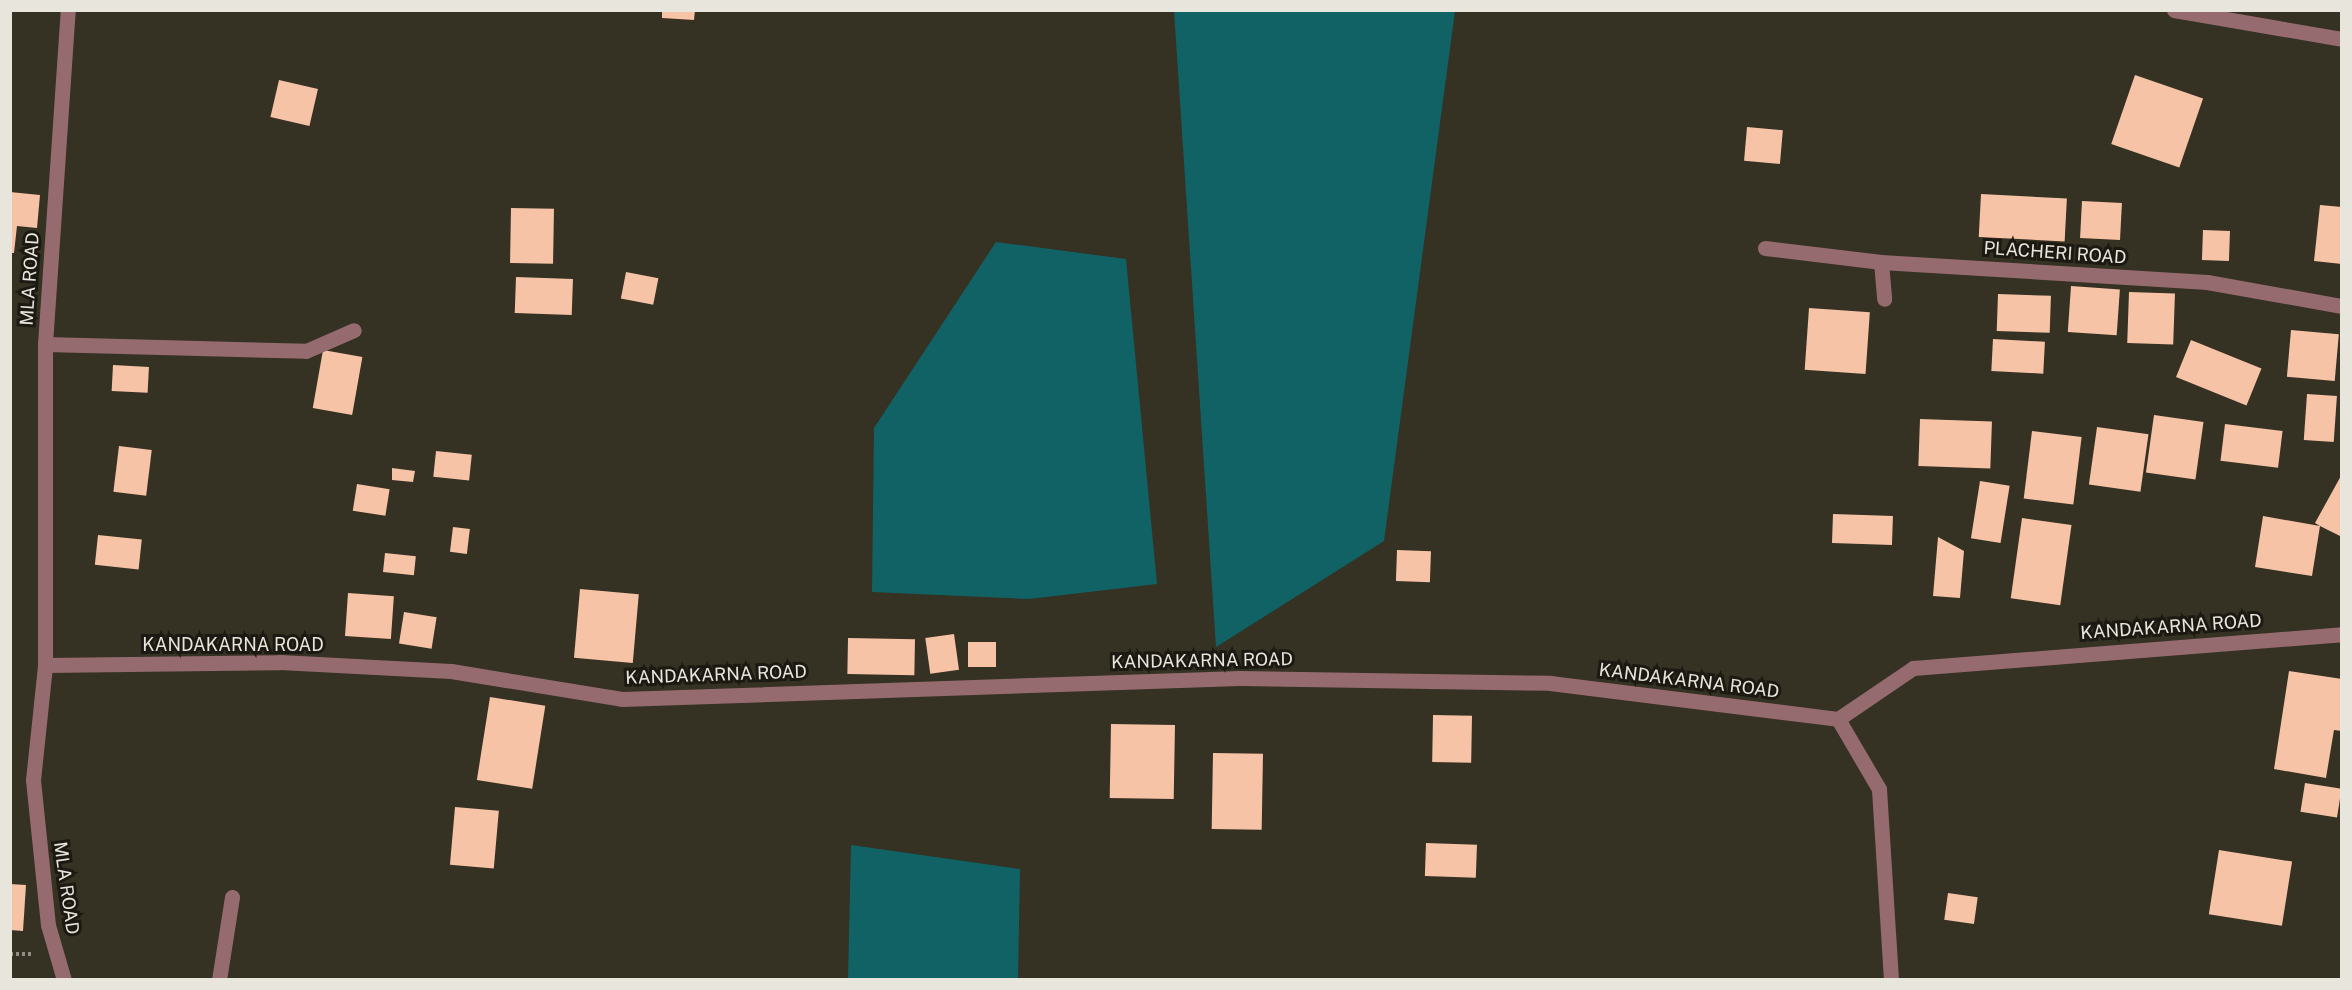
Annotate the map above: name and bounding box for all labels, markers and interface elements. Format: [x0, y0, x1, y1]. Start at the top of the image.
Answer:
street label: MLA ROAD [16, 232, 44, 326]
street label: PLACHERI ROAD [1983, 237, 2127, 269]
street label: KANDAKARNA ROAD [2080, 610, 2262, 644]
street label: KANDAKARNA ROAD [142, 634, 324, 656]
street label: KANDAKARNA ROAD [1111, 649, 1293, 673]
street label: KANDAKARNA ROAD [1598, 659, 1780, 703]
street label: KANDAKARNA ROAD [625, 661, 807, 689]
street label: MLA ROAD [49, 840, 83, 936]

